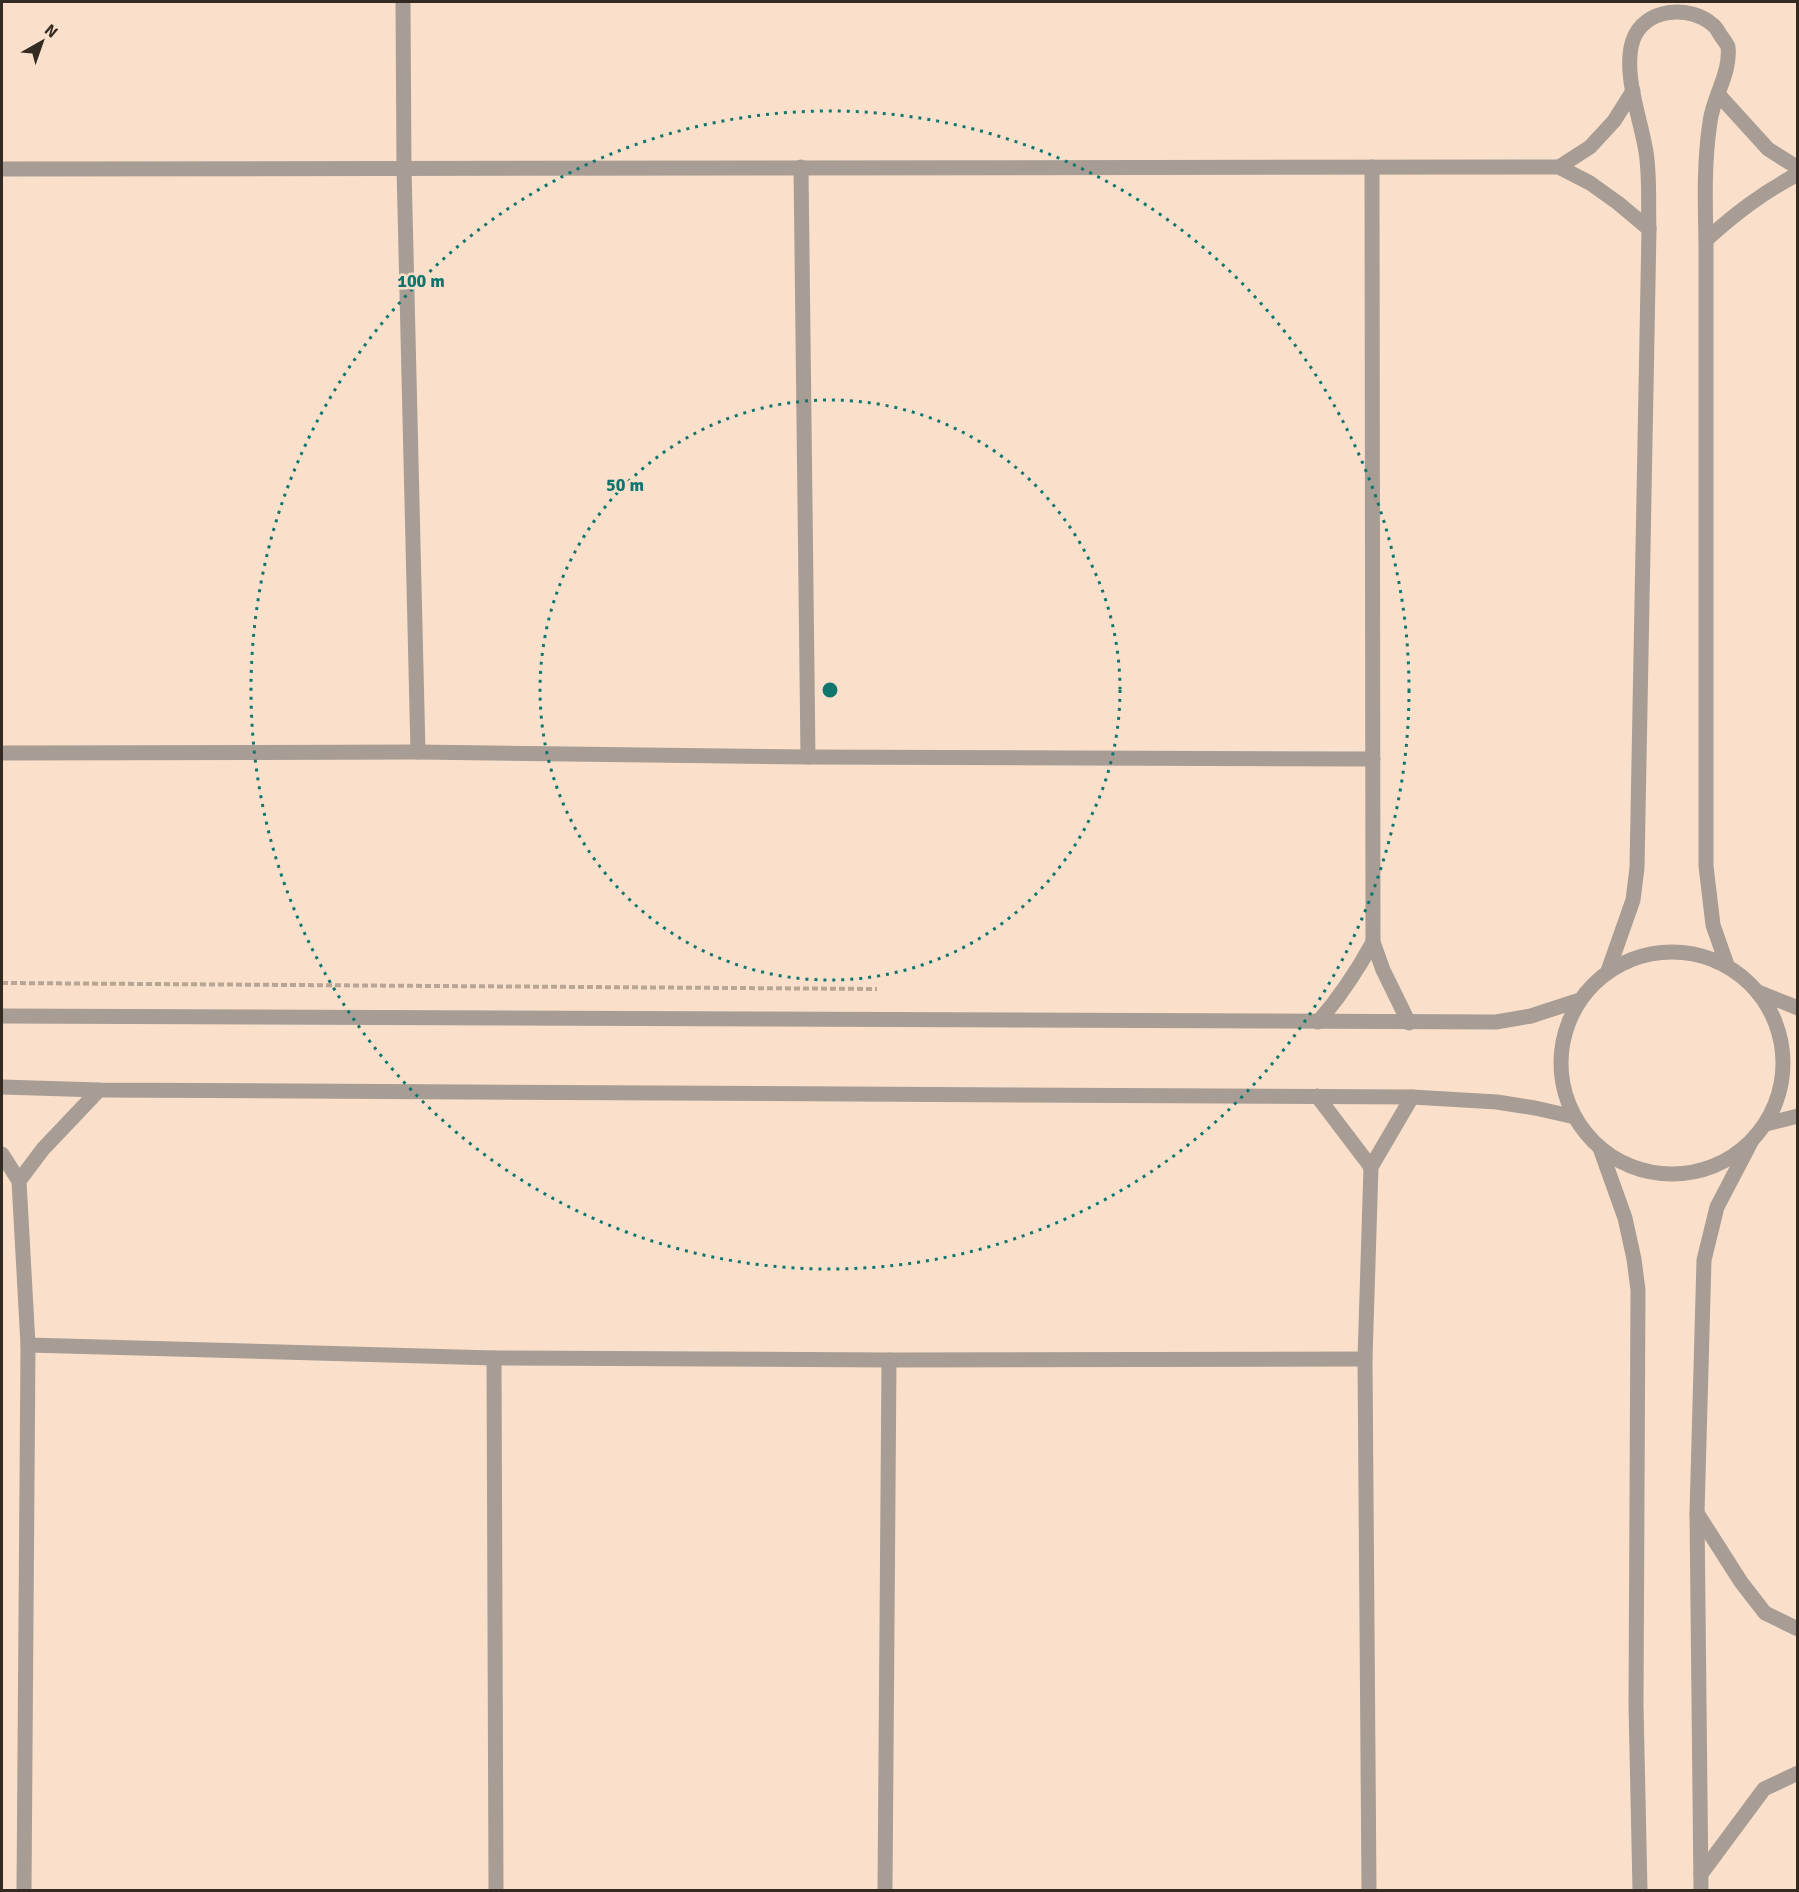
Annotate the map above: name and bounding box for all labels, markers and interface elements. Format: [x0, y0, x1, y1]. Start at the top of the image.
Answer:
north arrow [12, 12, 72, 72]
text: N [40, 20, 62, 43]
text: 100 m [397, 270, 445, 292]
text: 50 m [606, 474, 644, 496]
centre of rings [820, 680, 840, 700]

